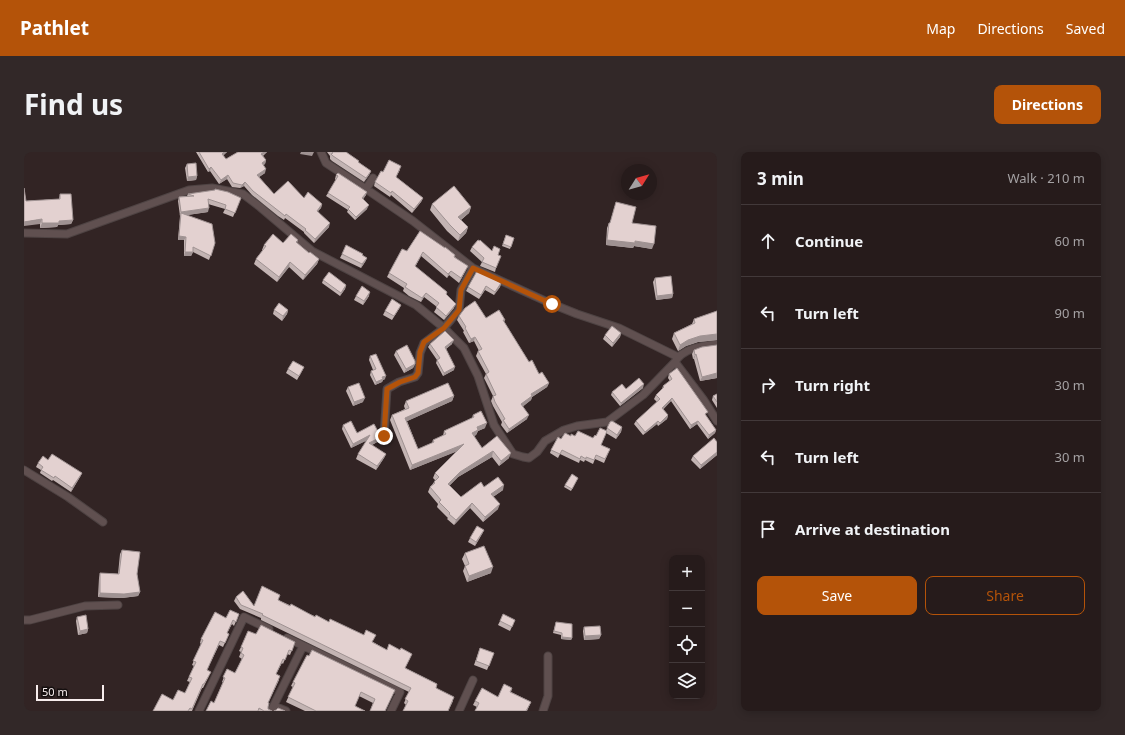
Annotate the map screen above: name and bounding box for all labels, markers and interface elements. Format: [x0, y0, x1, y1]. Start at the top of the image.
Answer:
text: Pathlet [20, 15, 89, 41]
text: Map [926, 19, 955, 38]
text: Directions [977, 19, 1044, 38]
text: Saved [1066, 19, 1105, 38]
text: Find us [24, 85, 123, 123]
button: Directions [994, 85, 1101, 124]
north arrow [621, 164, 657, 200]
text: 3 min [757, 167, 804, 190]
text: Walk · 210 m [1007, 169, 1085, 187]
icon: ahead [757, 230, 779, 252]
text: Continue [795, 231, 863, 251]
text: 60 m [1055, 232, 1085, 250]
route start [543, 295, 561, 313]
icon: left [757, 302, 779, 324]
text: Turn left [795, 303, 859, 323]
text: 90 m [1055, 304, 1085, 322]
icon: right [757, 374, 779, 396]
text: Turn right [795, 375, 870, 395]
text: 30 m [1055, 376, 1085, 394]
route end [375, 427, 393, 445]
icon: left [757, 446, 779, 468]
text: Turn left [795, 447, 859, 467]
text: 30 m [1055, 448, 1085, 466]
icon: arrive [757, 518, 779, 540]
text: Arrive at destination [795, 519, 950, 539]
map controls [669, 555, 705, 699]
button: + [669, 555, 705, 591]
button: Save [757, 576, 917, 615]
button: Share [925, 576, 1085, 615]
button: − [669, 591, 705, 627]
button: locate [669, 627, 705, 663]
button: layers [669, 663, 705, 699]
scale bar [36, 683, 104, 702]
text: 50 m [42, 684, 68, 699]

